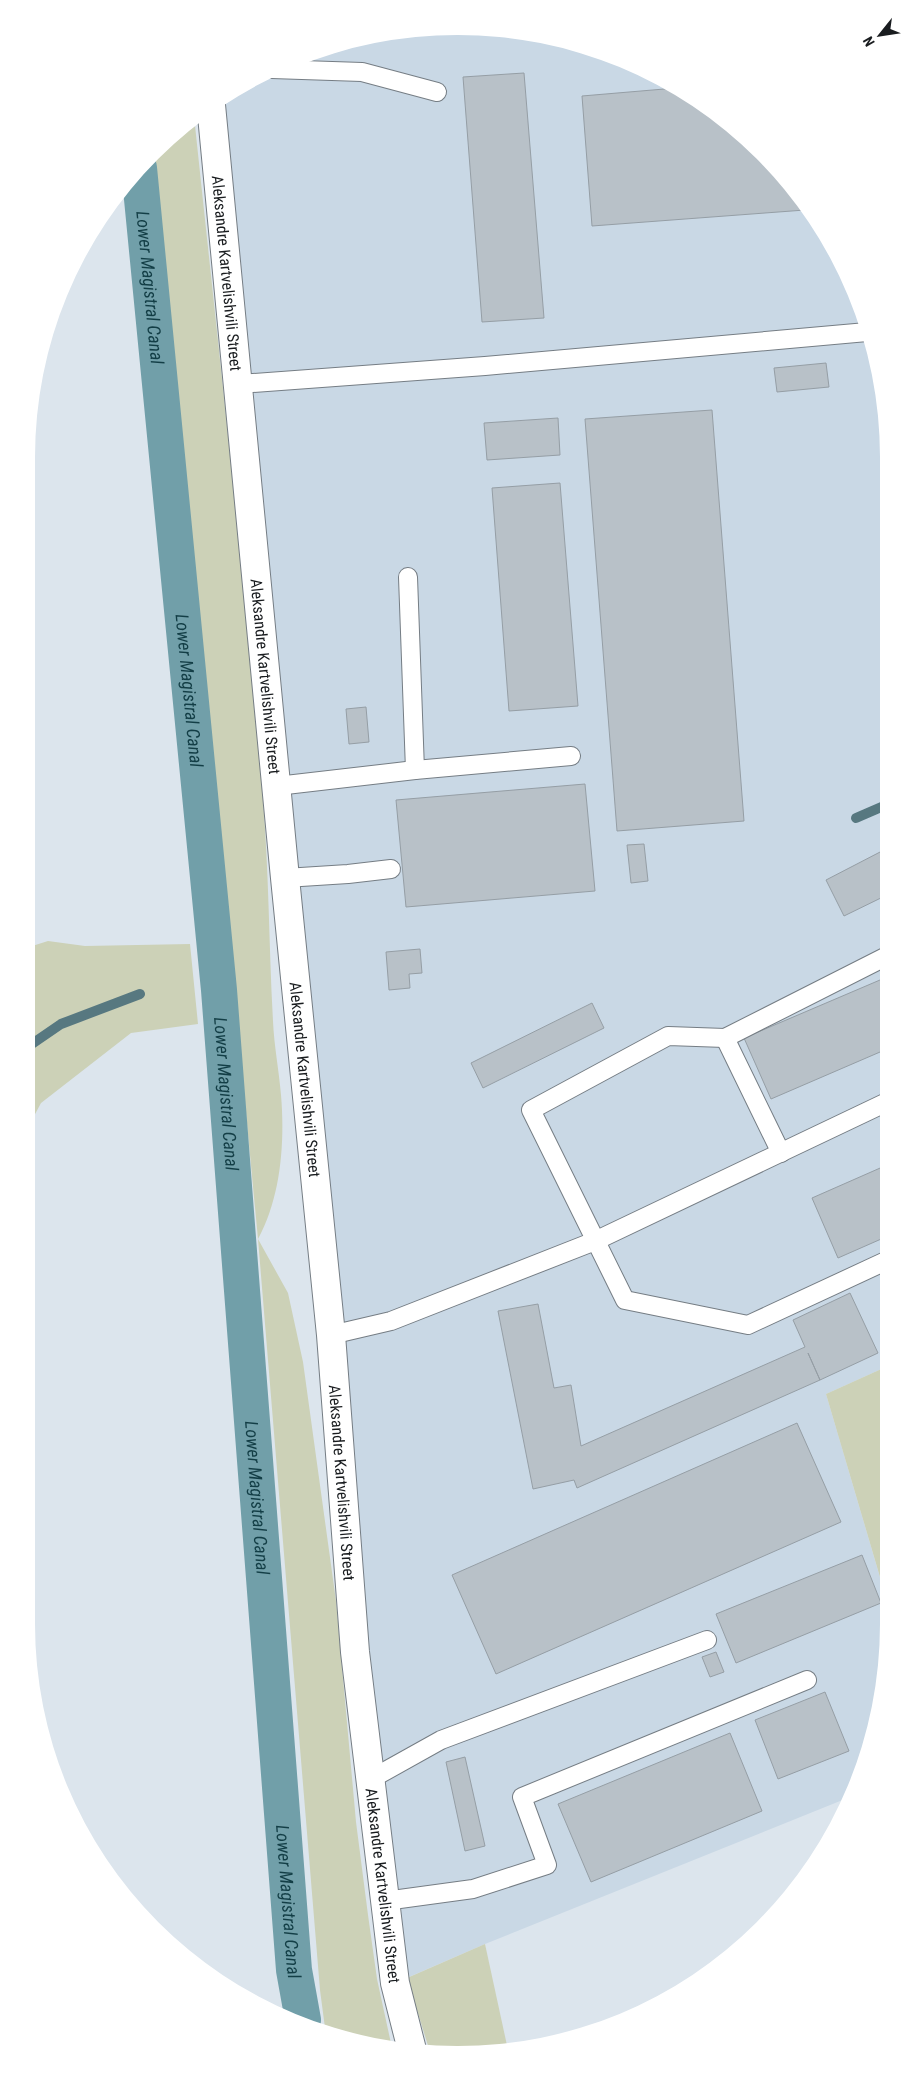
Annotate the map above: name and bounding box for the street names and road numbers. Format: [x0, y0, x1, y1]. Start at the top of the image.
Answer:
street label: Aleksandre Kartvelishvili Street [208, 175, 246, 372]
street label: Aleksandre Kartvelishvili Street [247, 578, 285, 775]
street label: Aleksandre Kartvelishvili Street [286, 981, 325, 1178]
street label: Aleksandre Kartvelishvili Street [325, 1384, 359, 1582]
street label: Aleksandre Kartvelishvili Street [362, 1787, 404, 1984]

